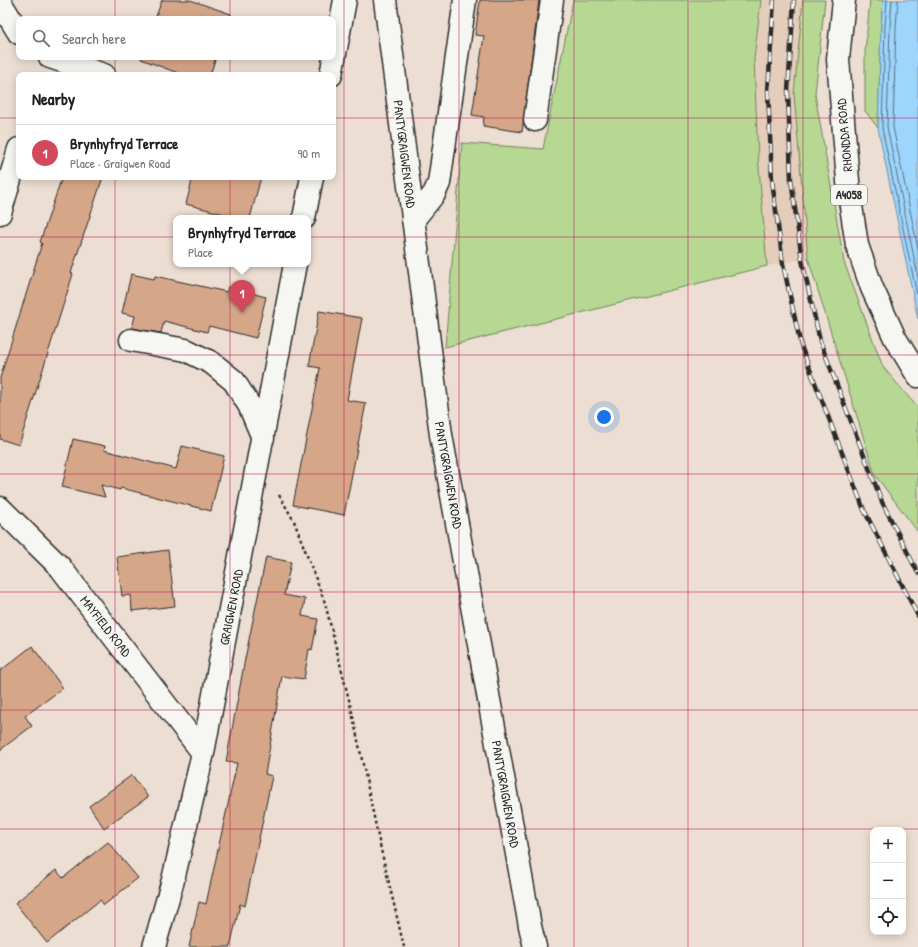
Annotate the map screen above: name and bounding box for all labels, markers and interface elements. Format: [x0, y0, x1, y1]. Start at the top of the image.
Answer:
search box [16, 16, 336, 60]
icon: search [30, 27, 52, 49]
text: Search here [62, 28, 126, 49]
text: Nearby [32, 87, 75, 110]
street label: RHONDDA ROAD [832, 97, 856, 172]
street label: PANTYGRAIGWEN ROAD [389, 99, 421, 210]
text: Brynhyfryd Terrace [70, 133, 178, 154]
text: 1 [43, 144, 47, 162]
text: 90 m [298, 144, 320, 162]
text: Place · Graigwen Road [70, 154, 170, 172]
road number: A4058 [831, 185, 867, 205]
popup [173, 215, 311, 267]
text: Brynhyfryd Terrace [188, 222, 296, 243]
text: Place [188, 243, 213, 261]
pin: 1 [229, 280, 255, 313]
your location [594, 407, 614, 427]
street label: PANTYGRAIGWEN ROAD [431, 420, 467, 531]
street label: GRAIGWEN ROAD [215, 567, 247, 647]
street label: MAYFIELD ROAD [76, 592, 136, 661]
street label: PANTYGRAIGWEN ROAD [488, 739, 524, 850]
map controls [870, 827, 906, 935]
button: + [870, 827, 906, 863]
button: − [870, 863, 906, 899]
button: locate [870, 899, 906, 935]

